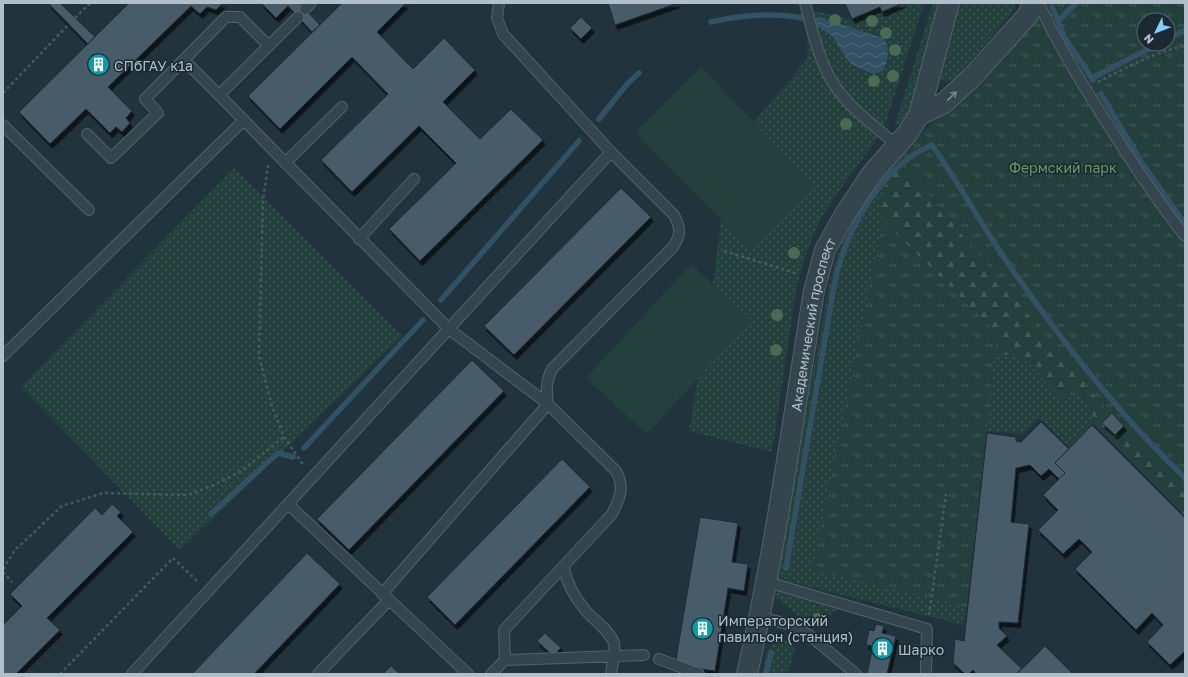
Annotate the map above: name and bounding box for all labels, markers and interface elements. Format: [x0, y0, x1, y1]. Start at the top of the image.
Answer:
north arrow [1136, 12, 1176, 52]
text: N [1141, 32, 1156, 47]
building icon: СПбГАУ к1а [85, 52, 111, 78]
place label: СПбГАУ к1а [114, 57, 193, 74]
one-way arrow [947, 91, 957, 100]
park label: Фермский парк [1009, 159, 1117, 176]
street label: Академический проспект [787, 234, 839, 412]
place label: Императорский павильон (станция) [718, 612, 853, 645]
building icon: Императорский павильон (станция) [689, 615, 715, 641]
building icon: Шарко [870, 636, 896, 662]
place label: Шарко [898, 641, 944, 658]

